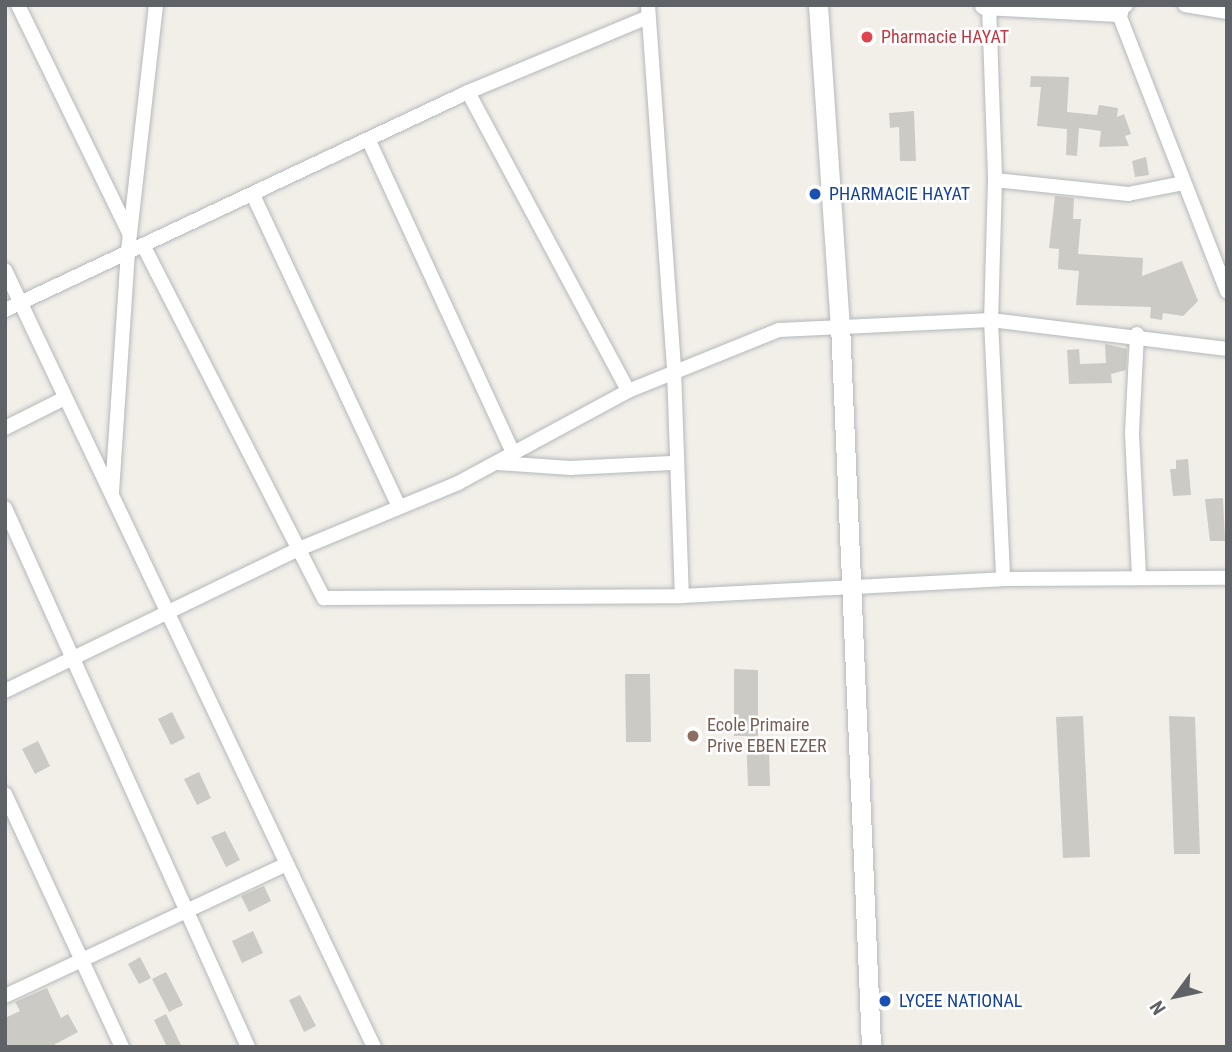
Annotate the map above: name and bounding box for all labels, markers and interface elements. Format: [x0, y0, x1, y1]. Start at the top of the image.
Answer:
place label: Pharmacie HAYAT [881, 26, 1009, 48]
marker: Pharmacie HAYAT [859, 29, 875, 45]
place label: PHARMACIE HAYAT [829, 183, 970, 205]
marker: PHARMACIE HAYAT [807, 186, 823, 202]
place label: Ecole Primaire Prive EBEN EZER [707, 715, 827, 758]
marker: Ecole Primaire Prive EBEN EZER [685, 728, 701, 744]
north arrow [1141, 961, 1211, 1031]
place label: LYCEE NATIONAL [899, 990, 1022, 1012]
marker: LYCEE NATIONAL [877, 993, 893, 1009]
text: N [1145, 997, 1171, 1019]

